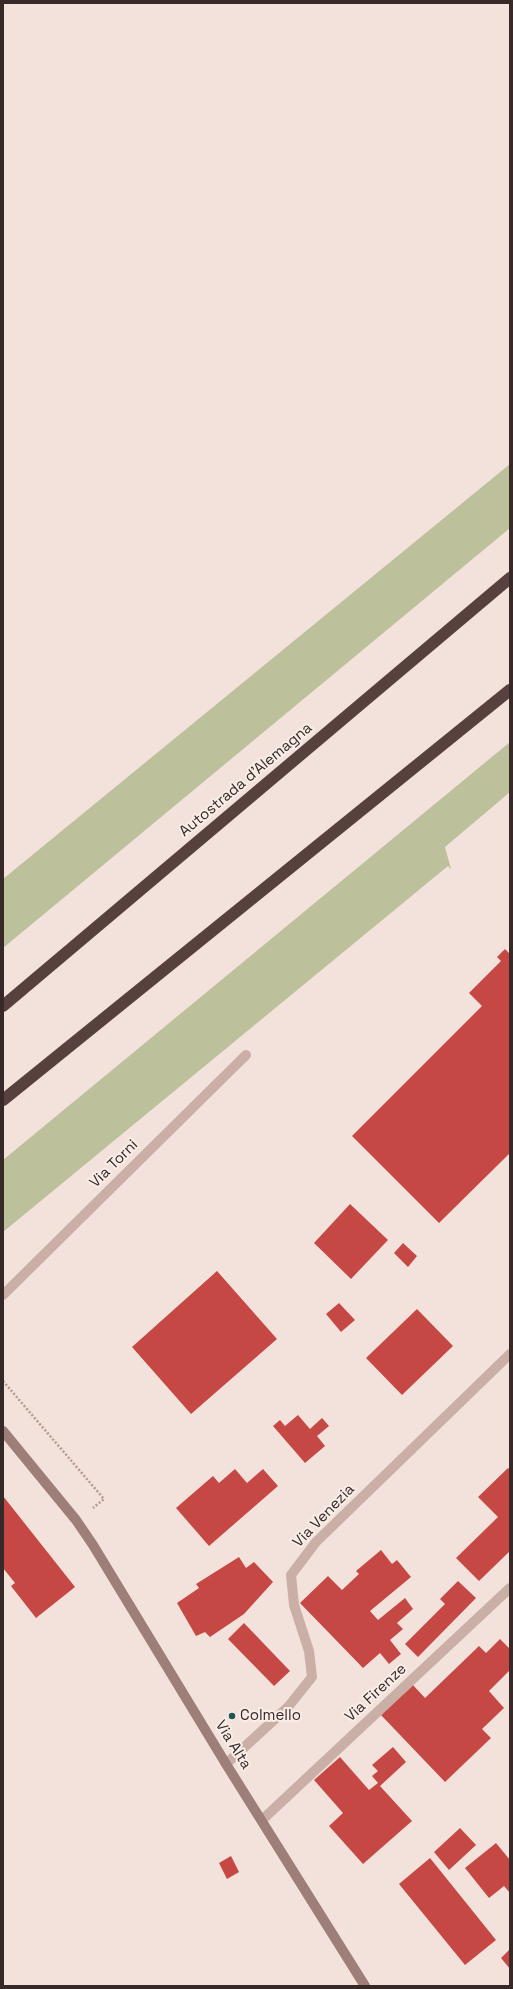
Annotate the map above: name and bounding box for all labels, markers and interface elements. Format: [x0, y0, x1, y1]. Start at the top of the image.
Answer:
street label: Autostrada d'Alemagna [176, 719, 316, 841]
street label: Via Torni [86, 1136, 142, 1192]
street label: Via Venezia [289, 1481, 359, 1551]
street label: Via Firenze [342, 1660, 410, 1726]
place label: Colmello [240, 1707, 301, 1725]
marker: Colmello [227, 1711, 237, 1721]
street label: Via Alta [211, 1717, 255, 1773]

